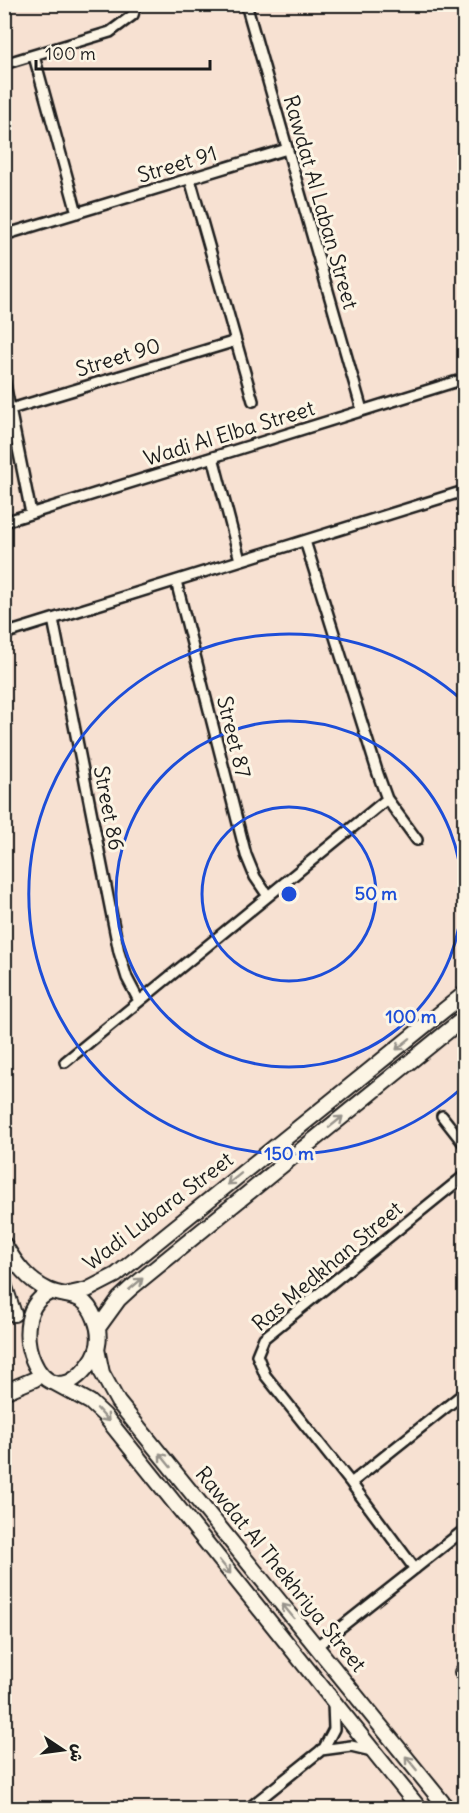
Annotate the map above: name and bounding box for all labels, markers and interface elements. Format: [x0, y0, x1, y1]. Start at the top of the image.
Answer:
scale bar [36, 33, 210, 71]
text: 100 m [45, 42, 96, 65]
street label: Rawdat Al Laban Street [278, 92, 364, 312]
street label: Street 91 [134, 139, 220, 189]
street label: Street 90 [72, 331, 164, 383]
street label: Wadi Al Elba Street [140, 394, 318, 472]
street label: Street 87 [211, 693, 257, 781]
street label: Street 86 [88, 764, 130, 852]
text: 50 m [355, 882, 397, 905]
centre of rings [279, 884, 299, 904]
text: 100 m [386, 1005, 437, 1028]
one-way arrow [395, 1037, 411, 1050]
one-way arrow [328, 1115, 344, 1128]
text: 150 m [264, 1142, 314, 1165]
street label: Wadi Lubara Street [78, 1146, 238, 1276]
one-way arrow [227, 1173, 243, 1186]
street label: Ras Medkhan Street [246, 1195, 408, 1337]
one-way arrow [128, 1277, 143, 1291]
one-way arrow [96, 1408, 110, 1423]
one-way arrow [158, 1453, 172, 1468]
street label: Rawdat Al Thekhriya Street [190, 1461, 372, 1677]
one-way arrow [219, 1559, 232, 1575]
one-way arrow [282, 1603, 295, 1619]
north arrow [33, 1720, 93, 1780]
text: ش [66, 1743, 89, 1764]
one-way arrow [404, 1755, 417, 1771]

